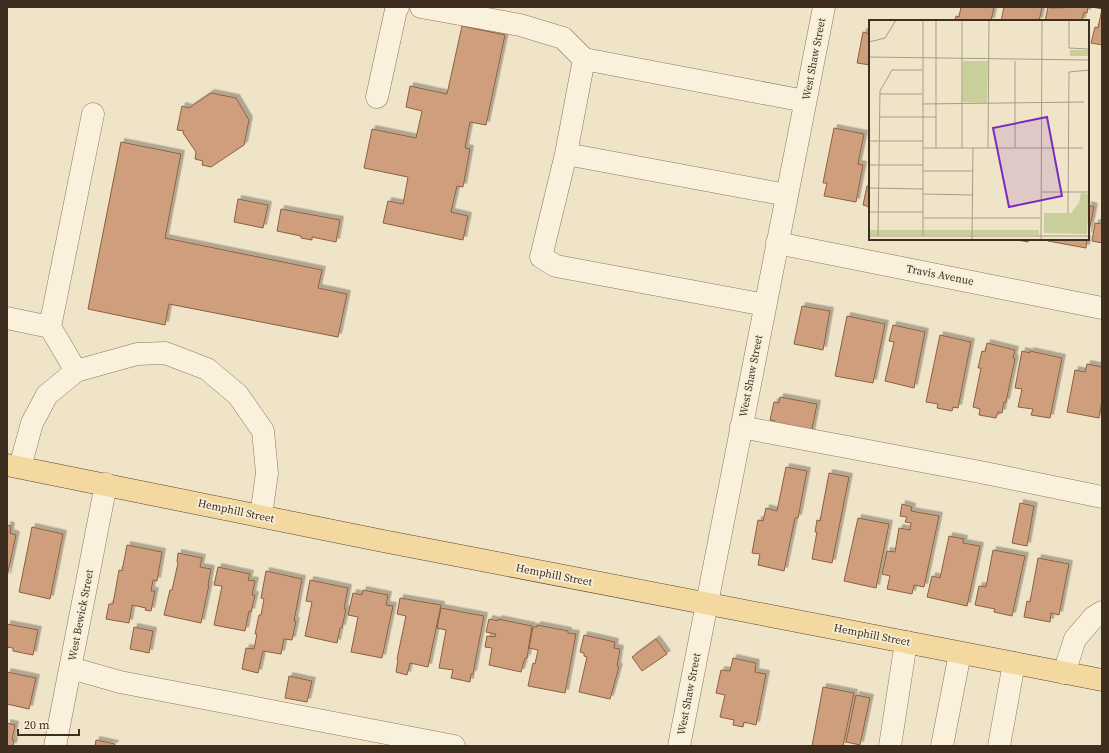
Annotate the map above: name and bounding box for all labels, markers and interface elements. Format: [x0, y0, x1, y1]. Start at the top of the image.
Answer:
street label: West Shaw Street [799, 16, 829, 101]
inset map [869, 20, 1089, 240]
street label: Travis Avenue [905, 261, 975, 289]
street label: West Shaw Street [736, 333, 766, 418]
street label: Hemphill Street [197, 496, 276, 526]
street label: Hemphill Street [515, 560, 594, 590]
street label: West Bewick Street [65, 568, 97, 662]
street label: Hemphill Street [833, 620, 912, 650]
street label: West Shaw Street [674, 651, 704, 736]
scale bar [18, 711, 79, 737]
text: 20 m [24, 717, 50, 733]

